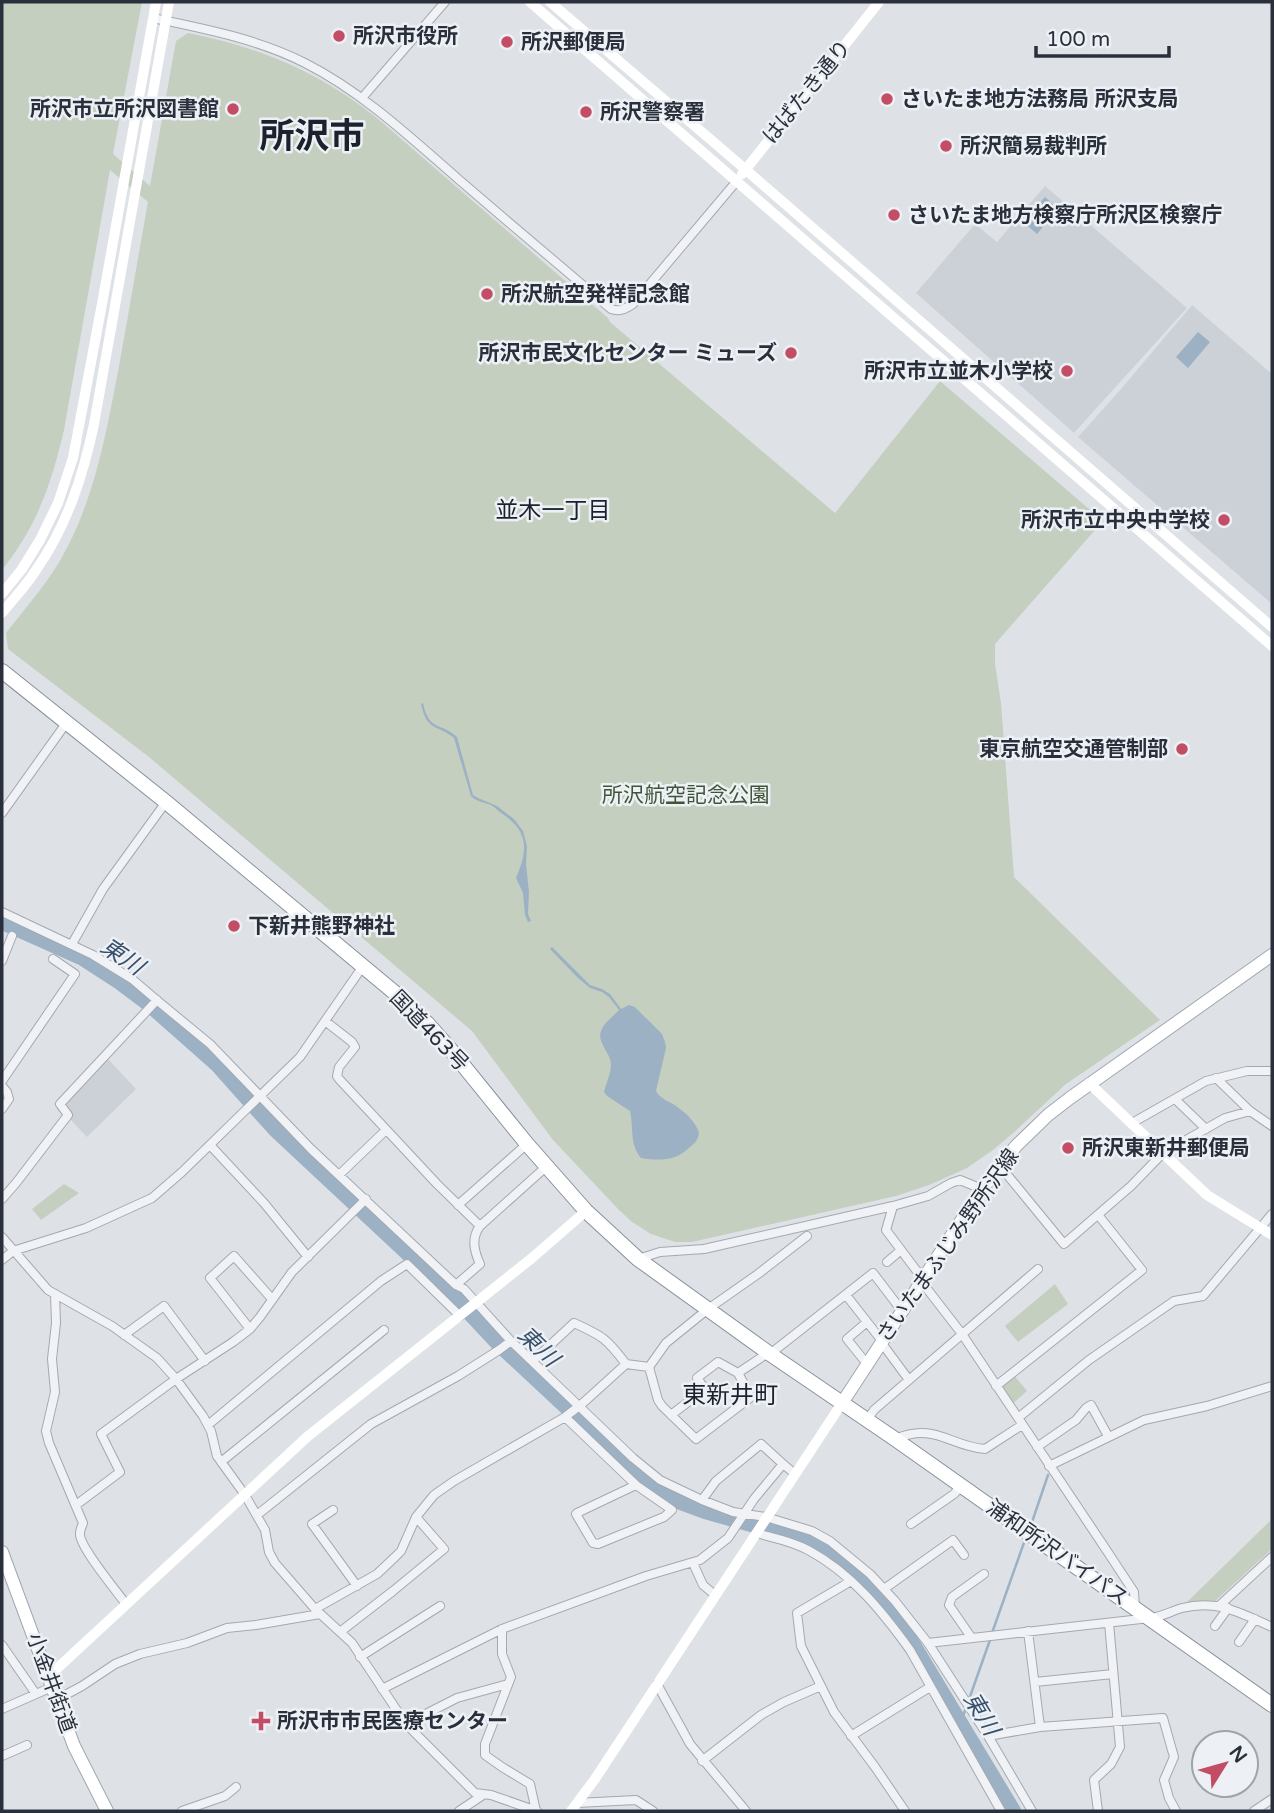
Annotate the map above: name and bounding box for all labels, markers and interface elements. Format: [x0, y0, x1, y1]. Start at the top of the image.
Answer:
scale bar [1036, 14, 1169, 58]
place label: 所沢市役所 [353, 24, 458, 49]
text: 100 m [1046, 27, 1110, 52]
marker: 所沢市役所 [331, 28, 347, 44]
place label: 所沢郵便局 [521, 30, 626, 55]
marker: 所沢郵便局 [499, 34, 515, 50]
street label: はばたき通り [758, 35, 856, 149]
place label: さいたま地方法務局 所沢支局 [901, 87, 1179, 112]
marker: さいたま地方法務局 所沢支局 [879, 91, 895, 107]
place label: 所沢市立所沢図書館 [30, 97, 219, 122]
place label: 所沢警察署 [600, 100, 705, 125]
marker: 所沢市立所沢図書館 [225, 101, 241, 117]
marker: 所沢警察署 [578, 104, 594, 120]
district label: 所沢市 [259, 116, 365, 158]
place label: 所沢簡易裁判所 [960, 134, 1107, 159]
marker: 所沢簡易裁判所 [938, 138, 954, 154]
place label: さいたま地方検察庁所沢区検察庁 [908, 203, 1222, 228]
marker: さいたま地方検察庁所沢区検察庁 [886, 207, 902, 223]
place label: 所沢航空発祥記念館 [501, 282, 690, 307]
marker: 所沢航空発祥記念館 [479, 286, 495, 302]
place label: 所沢市民文化センター ミューズ [479, 341, 777, 366]
marker: 所沢市民文化センター ミューズ [783, 345, 799, 361]
place label: 所沢市立並木小学校 [864, 359, 1053, 384]
marker: 所沢市立並木小学校 [1059, 363, 1075, 379]
district label: 並木一丁目 [496, 497, 611, 525]
place label: 所沢市立中央中学校 [1021, 508, 1210, 533]
marker: 所沢市立中央中学校 [1216, 512, 1232, 528]
place label: 東京航空交通管制部 [979, 737, 1168, 762]
marker: 東京航空交通管制部 [1174, 741, 1190, 757]
park label: 所沢航空記念公園 [602, 783, 770, 808]
place label: 下新井熊野神社 [248, 914, 395, 939]
marker: 下新井熊野神社 [226, 918, 242, 934]
water label: 東川 [95, 933, 151, 983]
street label: 国道463号 [384, 985, 474, 1077]
place label: 所沢東新井郵便局 [1082, 1136, 1250, 1161]
marker: 所沢東新井郵便局 [1060, 1140, 1076, 1156]
street label: さいたまふじみ野所沢線 [872, 1144, 1024, 1348]
water label: 東川 [512, 1321, 566, 1375]
district label: 東新井町 [682, 1381, 778, 1410]
street label: 浦和所沢バイパス [981, 1495, 1133, 1611]
street label: 小金井街道 [21, 1629, 81, 1737]
water label: 東川 [957, 1687, 1006, 1743]
place label: 所沢市市民医療センター [277, 1709, 508, 1734]
marker: 所沢市市民医療センター [251, 1711, 271, 1731]
north arrow [1190, 1729, 1260, 1799]
text: N [1224, 1742, 1251, 1767]

